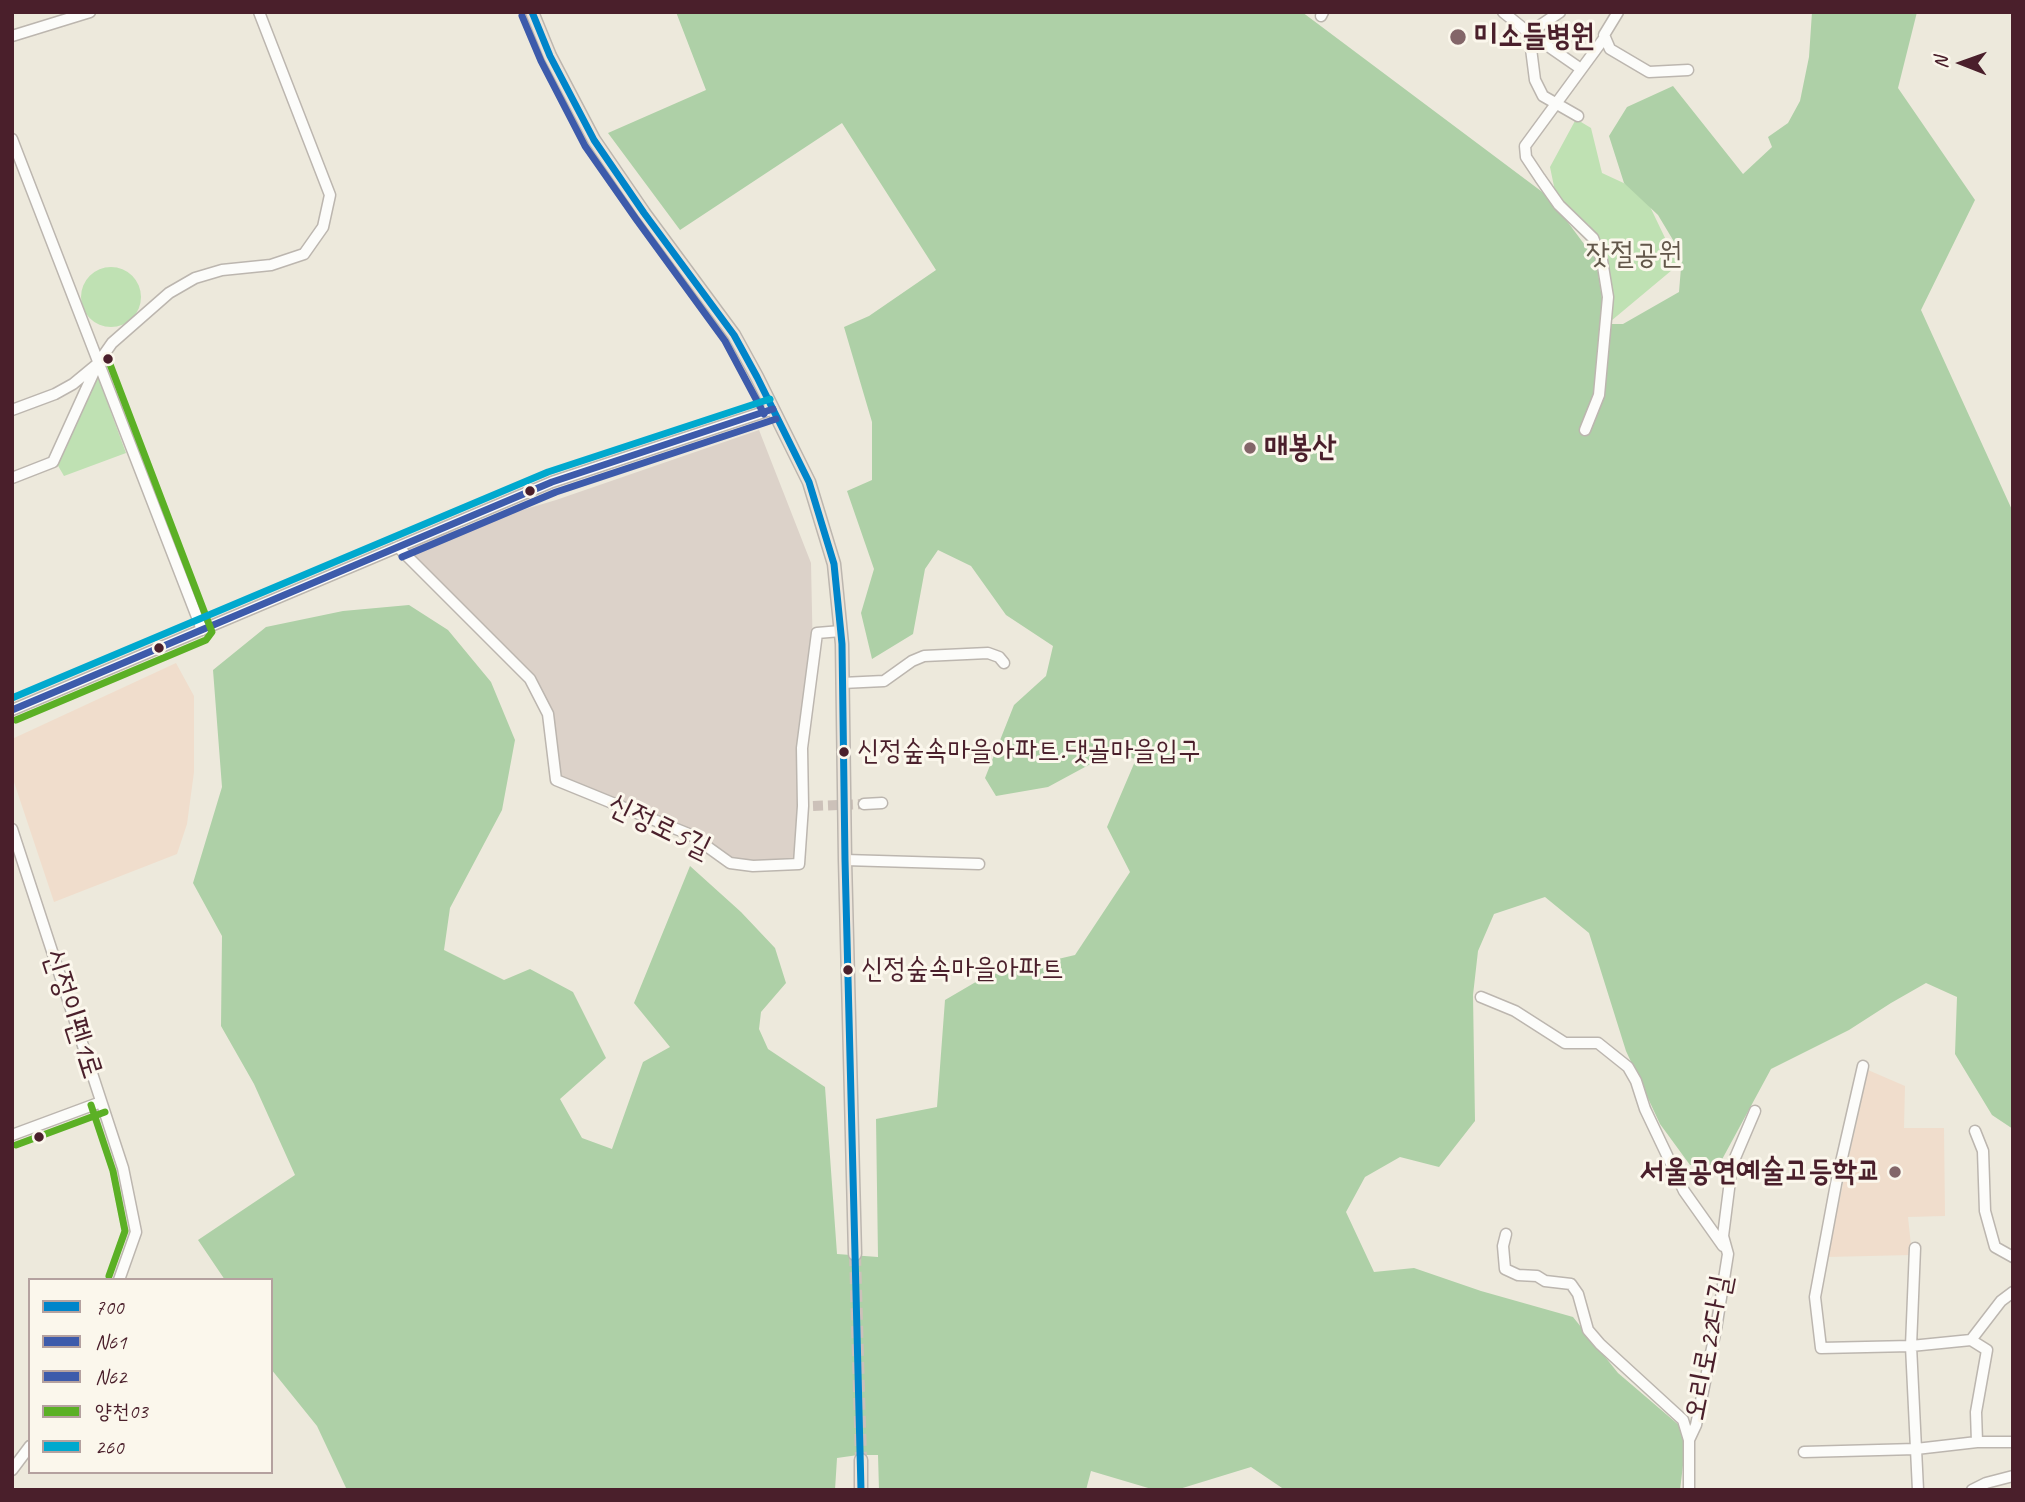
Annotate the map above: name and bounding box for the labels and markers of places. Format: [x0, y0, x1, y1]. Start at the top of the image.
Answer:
place label: 미소들병원 [1474, 19, 1595, 55]
marker: 미소들병원 [1448, 27, 1468, 47]
unlabelled marker [101, 352, 115, 366]
place label: 매봉산 [1264, 430, 1336, 466]
marker: 매봉산 [1242, 440, 1258, 456]
unlabelled marker [523, 484, 537, 498]
unlabelled marker [152, 641, 166, 655]
place label: 신정숲속마을아파트.댓골마을입구 [857, 735, 1201, 769]
marker: 신정숲속마을아파트.댓골마을입구 [837, 745, 851, 759]
place label: 신정숲속마을아파트 [861, 953, 1064, 987]
marker: 신정숲속마을아파트 [841, 963, 855, 977]
unlabelled marker [32, 1130, 46, 1144]
place label: 서울공연예술고등학교 [1640, 1154, 1881, 1190]
marker: 서울공연예술고등학교 [1887, 1164, 1903, 1180]

